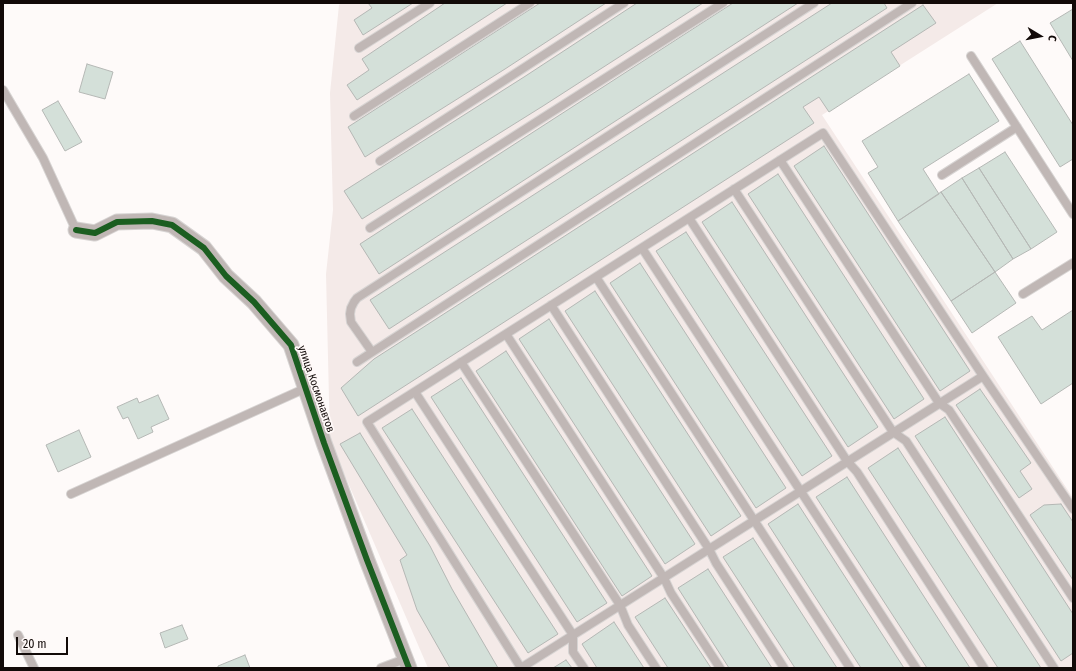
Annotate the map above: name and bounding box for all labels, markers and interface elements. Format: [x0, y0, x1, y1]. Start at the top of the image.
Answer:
north arrow [1020, 16, 1060, 56]
text: С [1045, 34, 1059, 42]
street label: улица Космонавтов [295, 344, 337, 434]
scale bar [18, 629, 70, 655]
text: 20 m [23, 637, 47, 651]

